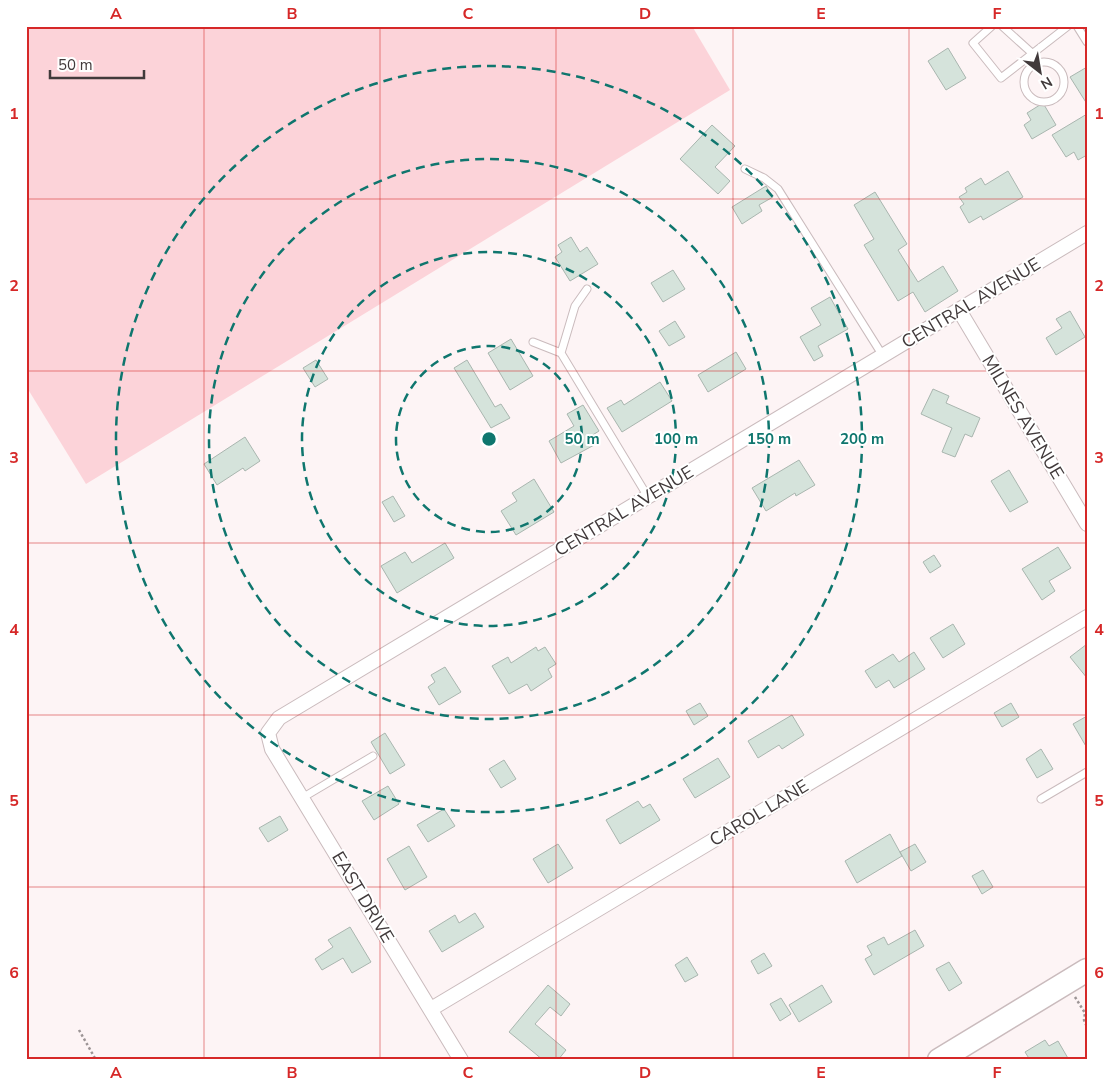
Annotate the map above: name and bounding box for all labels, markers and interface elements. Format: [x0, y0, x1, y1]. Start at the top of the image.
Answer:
text: A [110, 3, 122, 25]
text: B [286, 3, 298, 25]
text: C [463, 3, 474, 25]
text: D [639, 3, 651, 25]
text: E [816, 3, 826, 25]
text: F [993, 3, 1002, 25]
scale bar [50, 48, 144, 80]
north arrow [1016, 48, 1066, 98]
text: 50 m [58, 55, 93, 75]
text: N [1037, 72, 1056, 94]
text: 1 [9, 103, 19, 125]
text: 1 [1094, 103, 1104, 125]
street label: CENTRAL AVENUE [897, 252, 1045, 354]
text: 2 [9, 275, 19, 297]
text: 2 [1094, 275, 1104, 297]
street label: MILNES AVENUE [976, 350, 1070, 484]
text: 50 m [564, 429, 600, 449]
text: 100 m [654, 429, 698, 449]
text: 150 m [747, 429, 791, 449]
text: 200 m [840, 429, 884, 449]
centre of rings [480, 430, 498, 448]
text: 3 [9, 447, 19, 469]
text: 3 [1094, 447, 1104, 469]
street label: CENTRAL AVENUE [550, 460, 698, 562]
text: 4 [9, 619, 19, 641]
text: 4 [1094, 619, 1104, 641]
street label: CAROL LANE [705, 774, 813, 852]
text: 5 [9, 790, 19, 812]
text: 5 [1094, 790, 1104, 812]
street label: EAST DRIVE [326, 847, 400, 947]
text: 6 [9, 962, 19, 984]
text: 6 [1094, 962, 1104, 984]
text: A [110, 1062, 122, 1084]
text: B [286, 1062, 298, 1084]
text: C [463, 1062, 474, 1084]
text: D [639, 1062, 651, 1084]
text: E [816, 1062, 826, 1084]
text: F [993, 1062, 1002, 1084]

